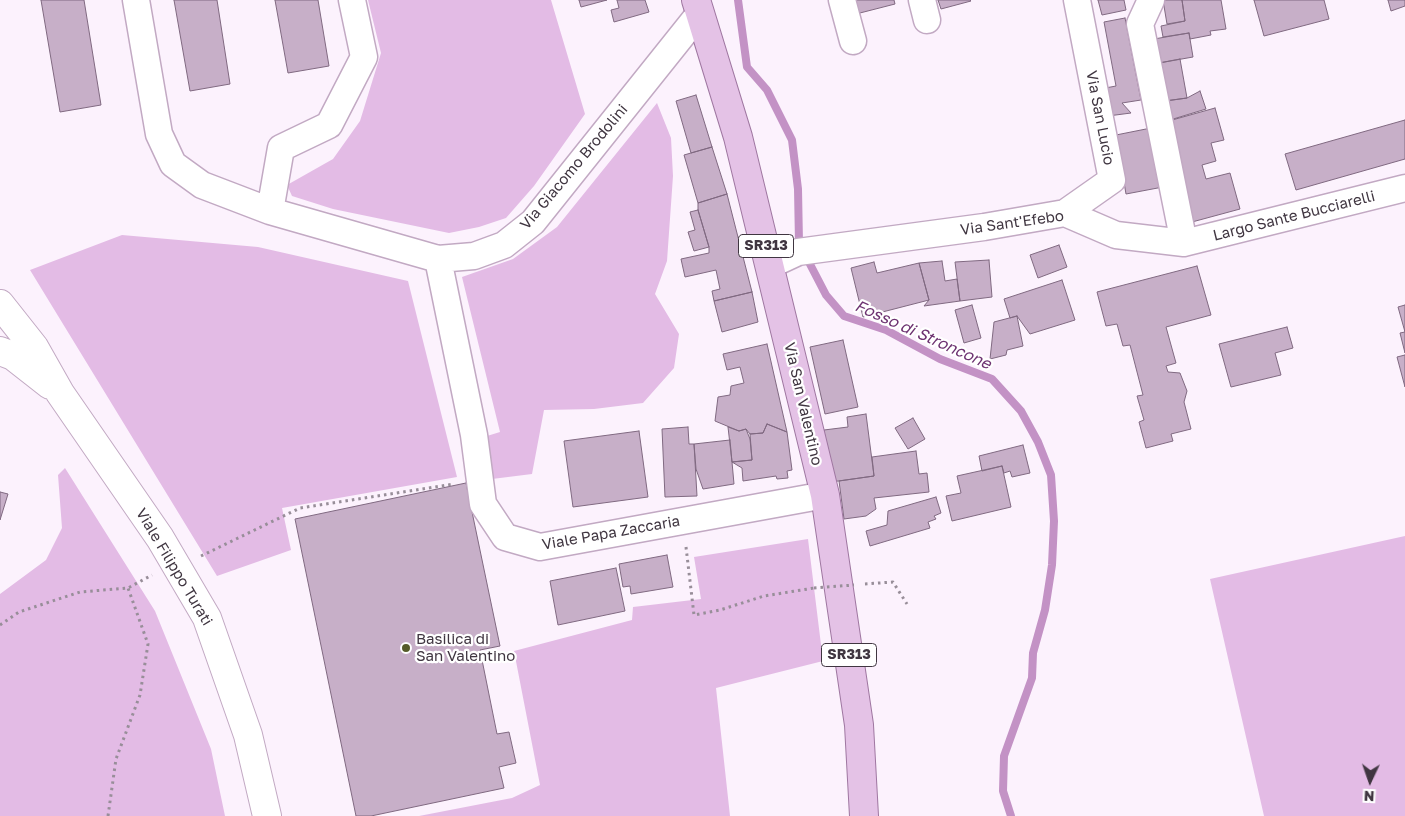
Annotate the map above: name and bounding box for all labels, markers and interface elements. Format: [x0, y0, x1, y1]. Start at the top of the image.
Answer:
street label: Via San Lucio [1082, 69, 1118, 167]
street label: Via Giacomo Brodolini [516, 101, 632, 233]
street label: Largo Sante Bucciarelli [1211, 187, 1377, 245]
street label: Via Sant'Efebo [959, 207, 1065, 239]
road number: SR313 [738, 235, 794, 258]
water label: Fosso di Stroncone [852, 296, 994, 374]
street label: Via San Valentino [780, 341, 826, 467]
street label: Viale Filippo Turati [132, 505, 216, 629]
street label: Viale Papa Zaccaria [541, 512, 681, 554]
place label: Basilica di San Valentino [416, 630, 515, 665]
marker: Basilica di San Valentino [400, 642, 412, 654]
road number: SR313 [822, 644, 876, 666]
north arrow [1345, 756, 1395, 806]
text: N [1363, 788, 1375, 805]

